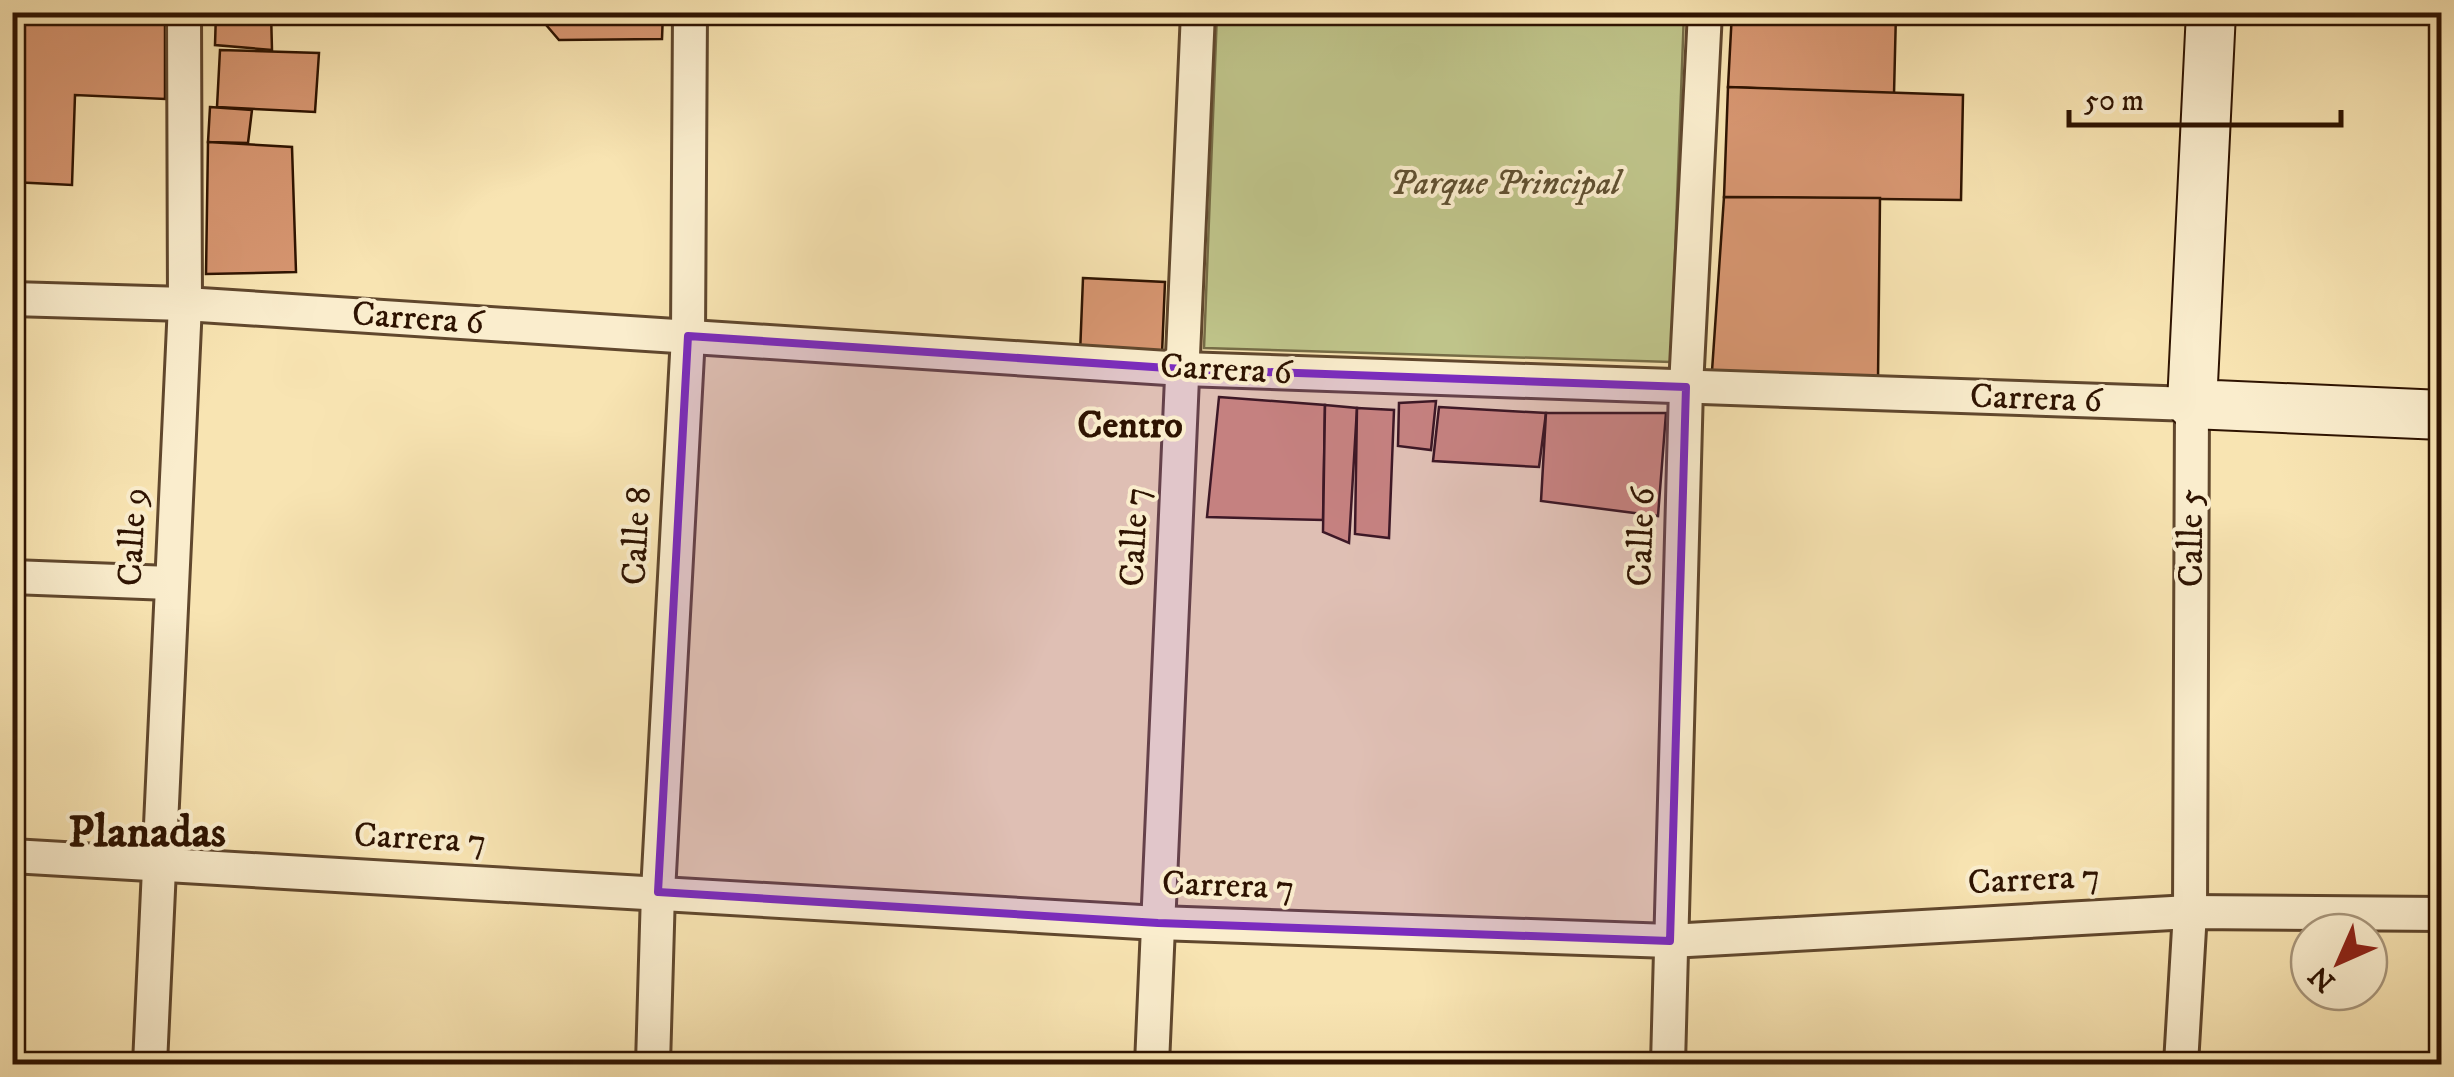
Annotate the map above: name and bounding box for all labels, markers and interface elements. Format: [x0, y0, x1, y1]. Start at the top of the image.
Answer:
scale bar [2069, 65, 2342, 127]
text: 50 m [2084, 83, 2144, 120]
park label: Parque Principal [1389, 162, 1624, 206]
street label: Carrera 6 [350, 292, 487, 346]
street label: Carrera 6 [1159, 345, 1295, 396]
street label: Carrera 6 [1969, 375, 2105, 423]
district label: Centro [1077, 402, 1183, 450]
street label: Calle 6 [1618, 485, 1666, 587]
street label: Calle 8 [612, 486, 662, 586]
street label: Calle 7 [1110, 486, 1160, 588]
street label: Calle 9 [108, 487, 158, 587]
street label: Calle 5 [2170, 489, 2214, 587]
district label: Planadas [68, 805, 226, 861]
street label: Carrera 7 [353, 814, 487, 864]
street label: Carrera 7 [1967, 855, 2101, 905]
street label: Carrera 7 [1161, 862, 1295, 910]
north arrow [2289, 912, 2389, 1012]
text: N [2302, 958, 2343, 999]

